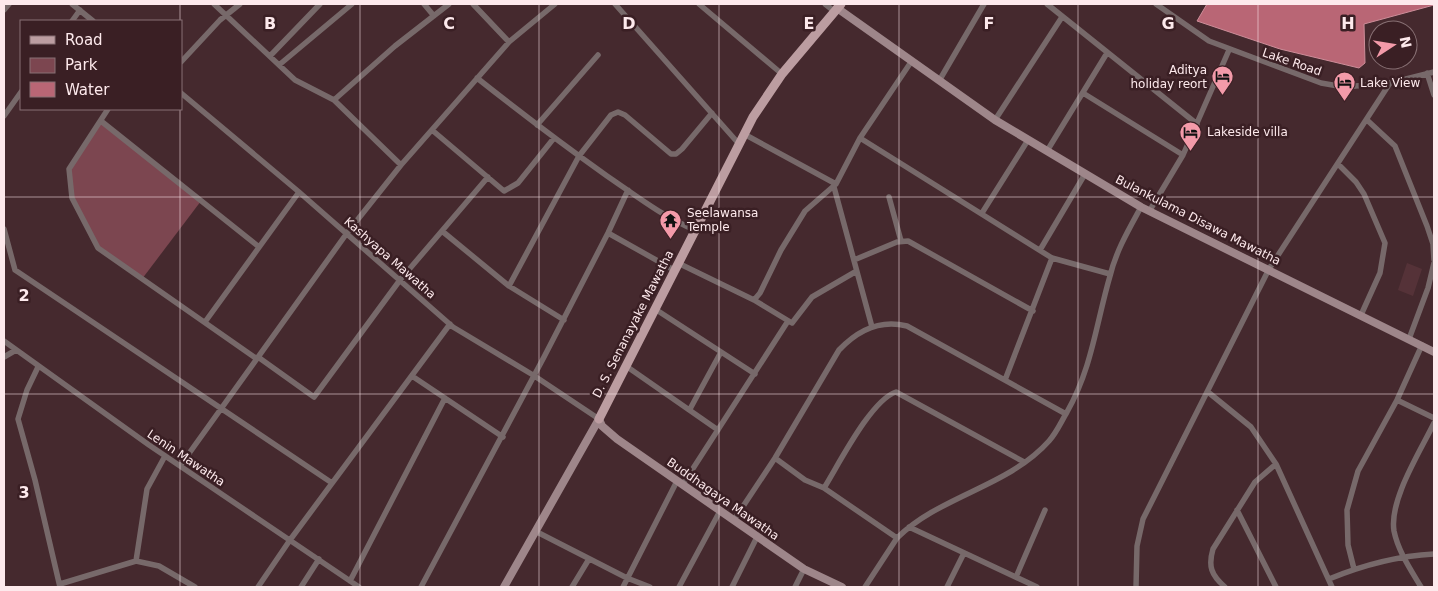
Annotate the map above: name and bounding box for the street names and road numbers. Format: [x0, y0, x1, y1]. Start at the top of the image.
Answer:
street label: Lake Road [1260, 45, 1324, 79]
street label: Bulankulama Disawa Mawatha [1113, 172, 1283, 268]
street label: Kashyapa Mawatha [341, 214, 439, 302]
street label: D. S. Senanayake Mawatha [590, 248, 676, 400]
street label: Lenin Mawatha [144, 427, 228, 489]
street label: Buddhagaya Mawatha [664, 455, 782, 543]

